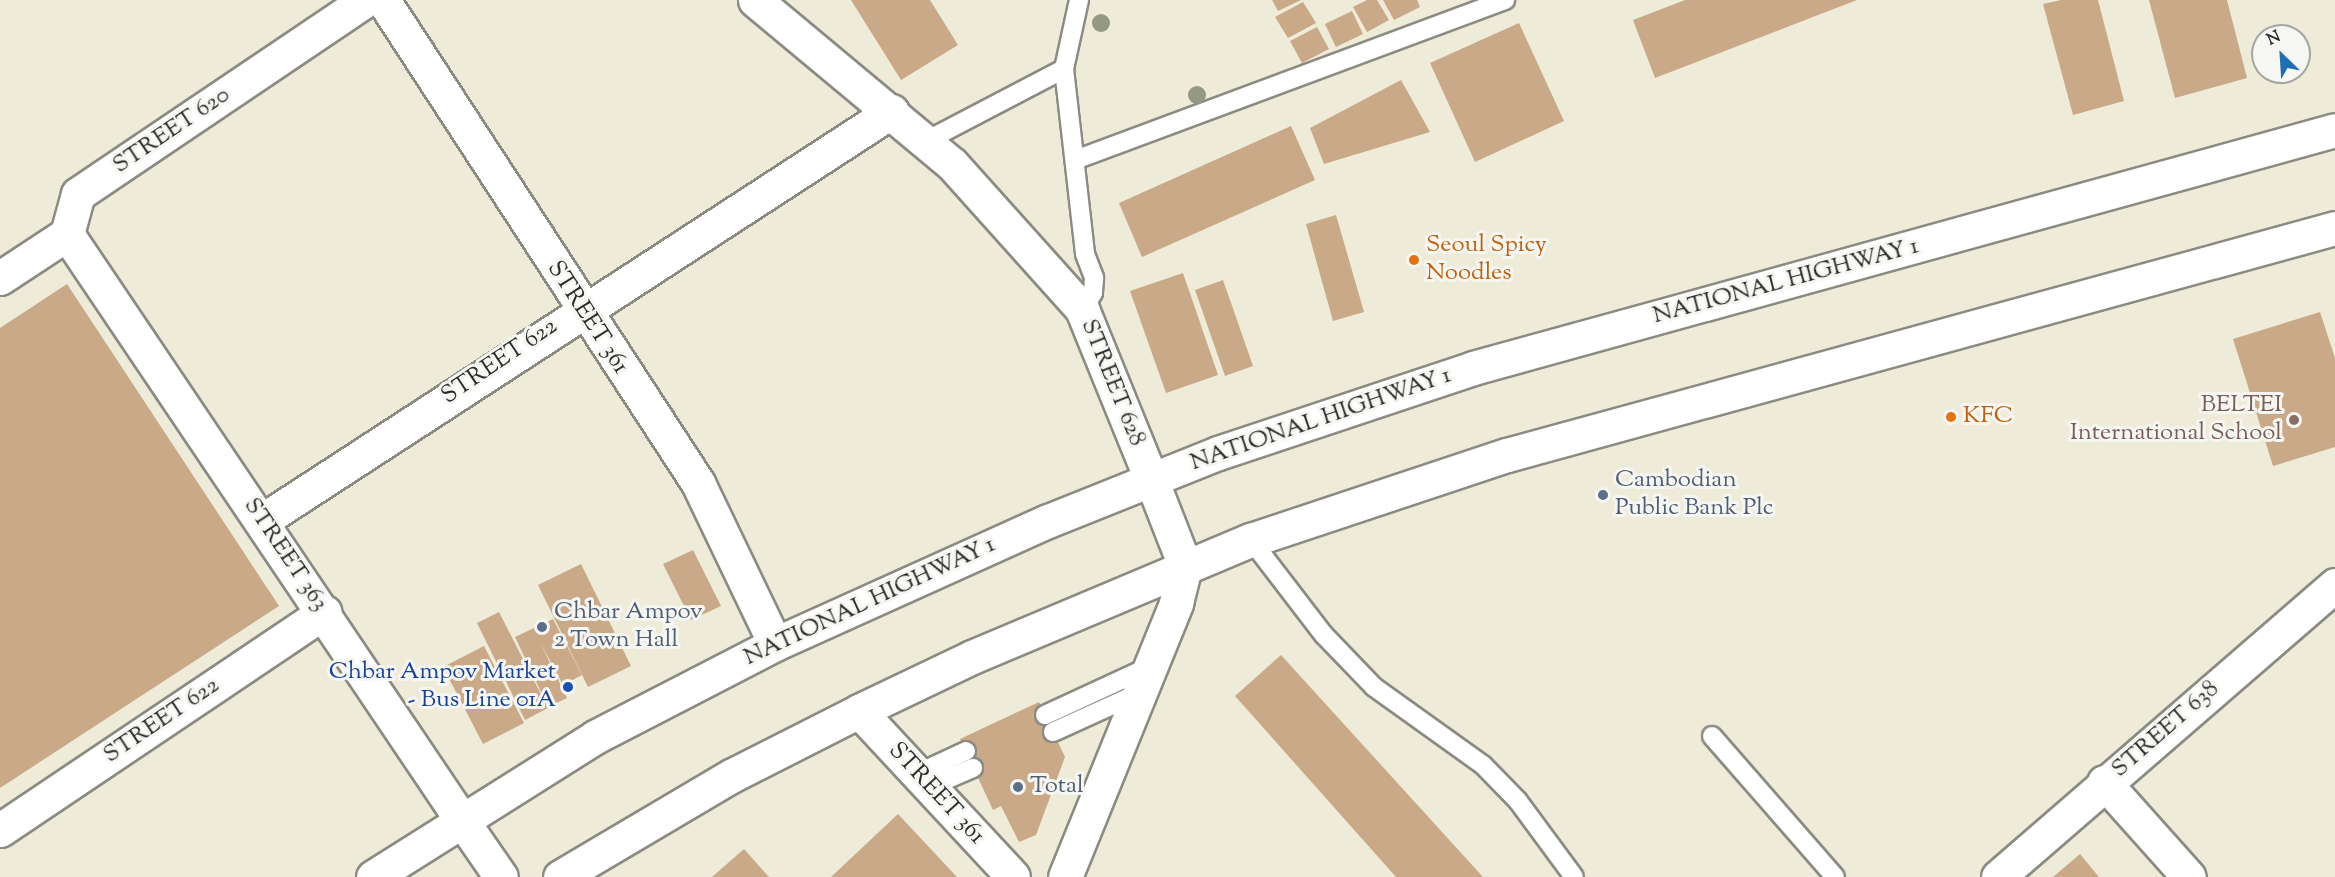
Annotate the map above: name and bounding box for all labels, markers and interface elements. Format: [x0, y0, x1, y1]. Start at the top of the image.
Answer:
north arrow [2251, 24, 2311, 84]
text: N [2263, 26, 2285, 52]
street label: STREET 620 [108, 81, 236, 181]
place label: Seoul Spicy Noodles [1426, 232, 1547, 288]
street label: NATIONAL HIGHWAY 1 [1650, 233, 1922, 331]
marker: Seoul Spicy Noodles [1407, 253, 1421, 267]
street label: STREET 361 [540, 256, 634, 380]
street label: STREET 622 [437, 313, 563, 411]
street label: STREET 628 [1073, 315, 1151, 451]
street label: NATIONAL HIGHWAY 1 [1187, 362, 1455, 478]
place label: BELTEI International School [2070, 392, 2282, 448]
place label: KFC [1963, 403, 2013, 431]
marker: KFC [1944, 410, 1958, 424]
marker: BELTEI International School [2287, 413, 2301, 427]
place label: Cambodian Public Bank Plc [1615, 467, 1774, 523]
marker: Cambodian Public Bank Plc [1596, 488, 1610, 502]
street label: STREET 363 [237, 493, 333, 617]
street label: NATIONAL HIGHWAY 1 [740, 531, 1000, 673]
place label: Chbar Ampov 2 Town Hall [554, 599, 703, 655]
marker: Chbar Ampov 2 Town Hall [535, 620, 549, 634]
place label: Chbar Ampov Market - Bus Line 01A [329, 659, 556, 715]
street label: STREET 622 [99, 672, 225, 770]
street label: STREET 638 [2106, 676, 2226, 784]
marker: Chbar Ampov Market - Bus Line 01A [561, 680, 575, 694]
street label: STREET 361 [882, 737, 990, 851]
place label: Total [1030, 773, 1084, 801]
marker: Total [1011, 780, 1025, 794]

